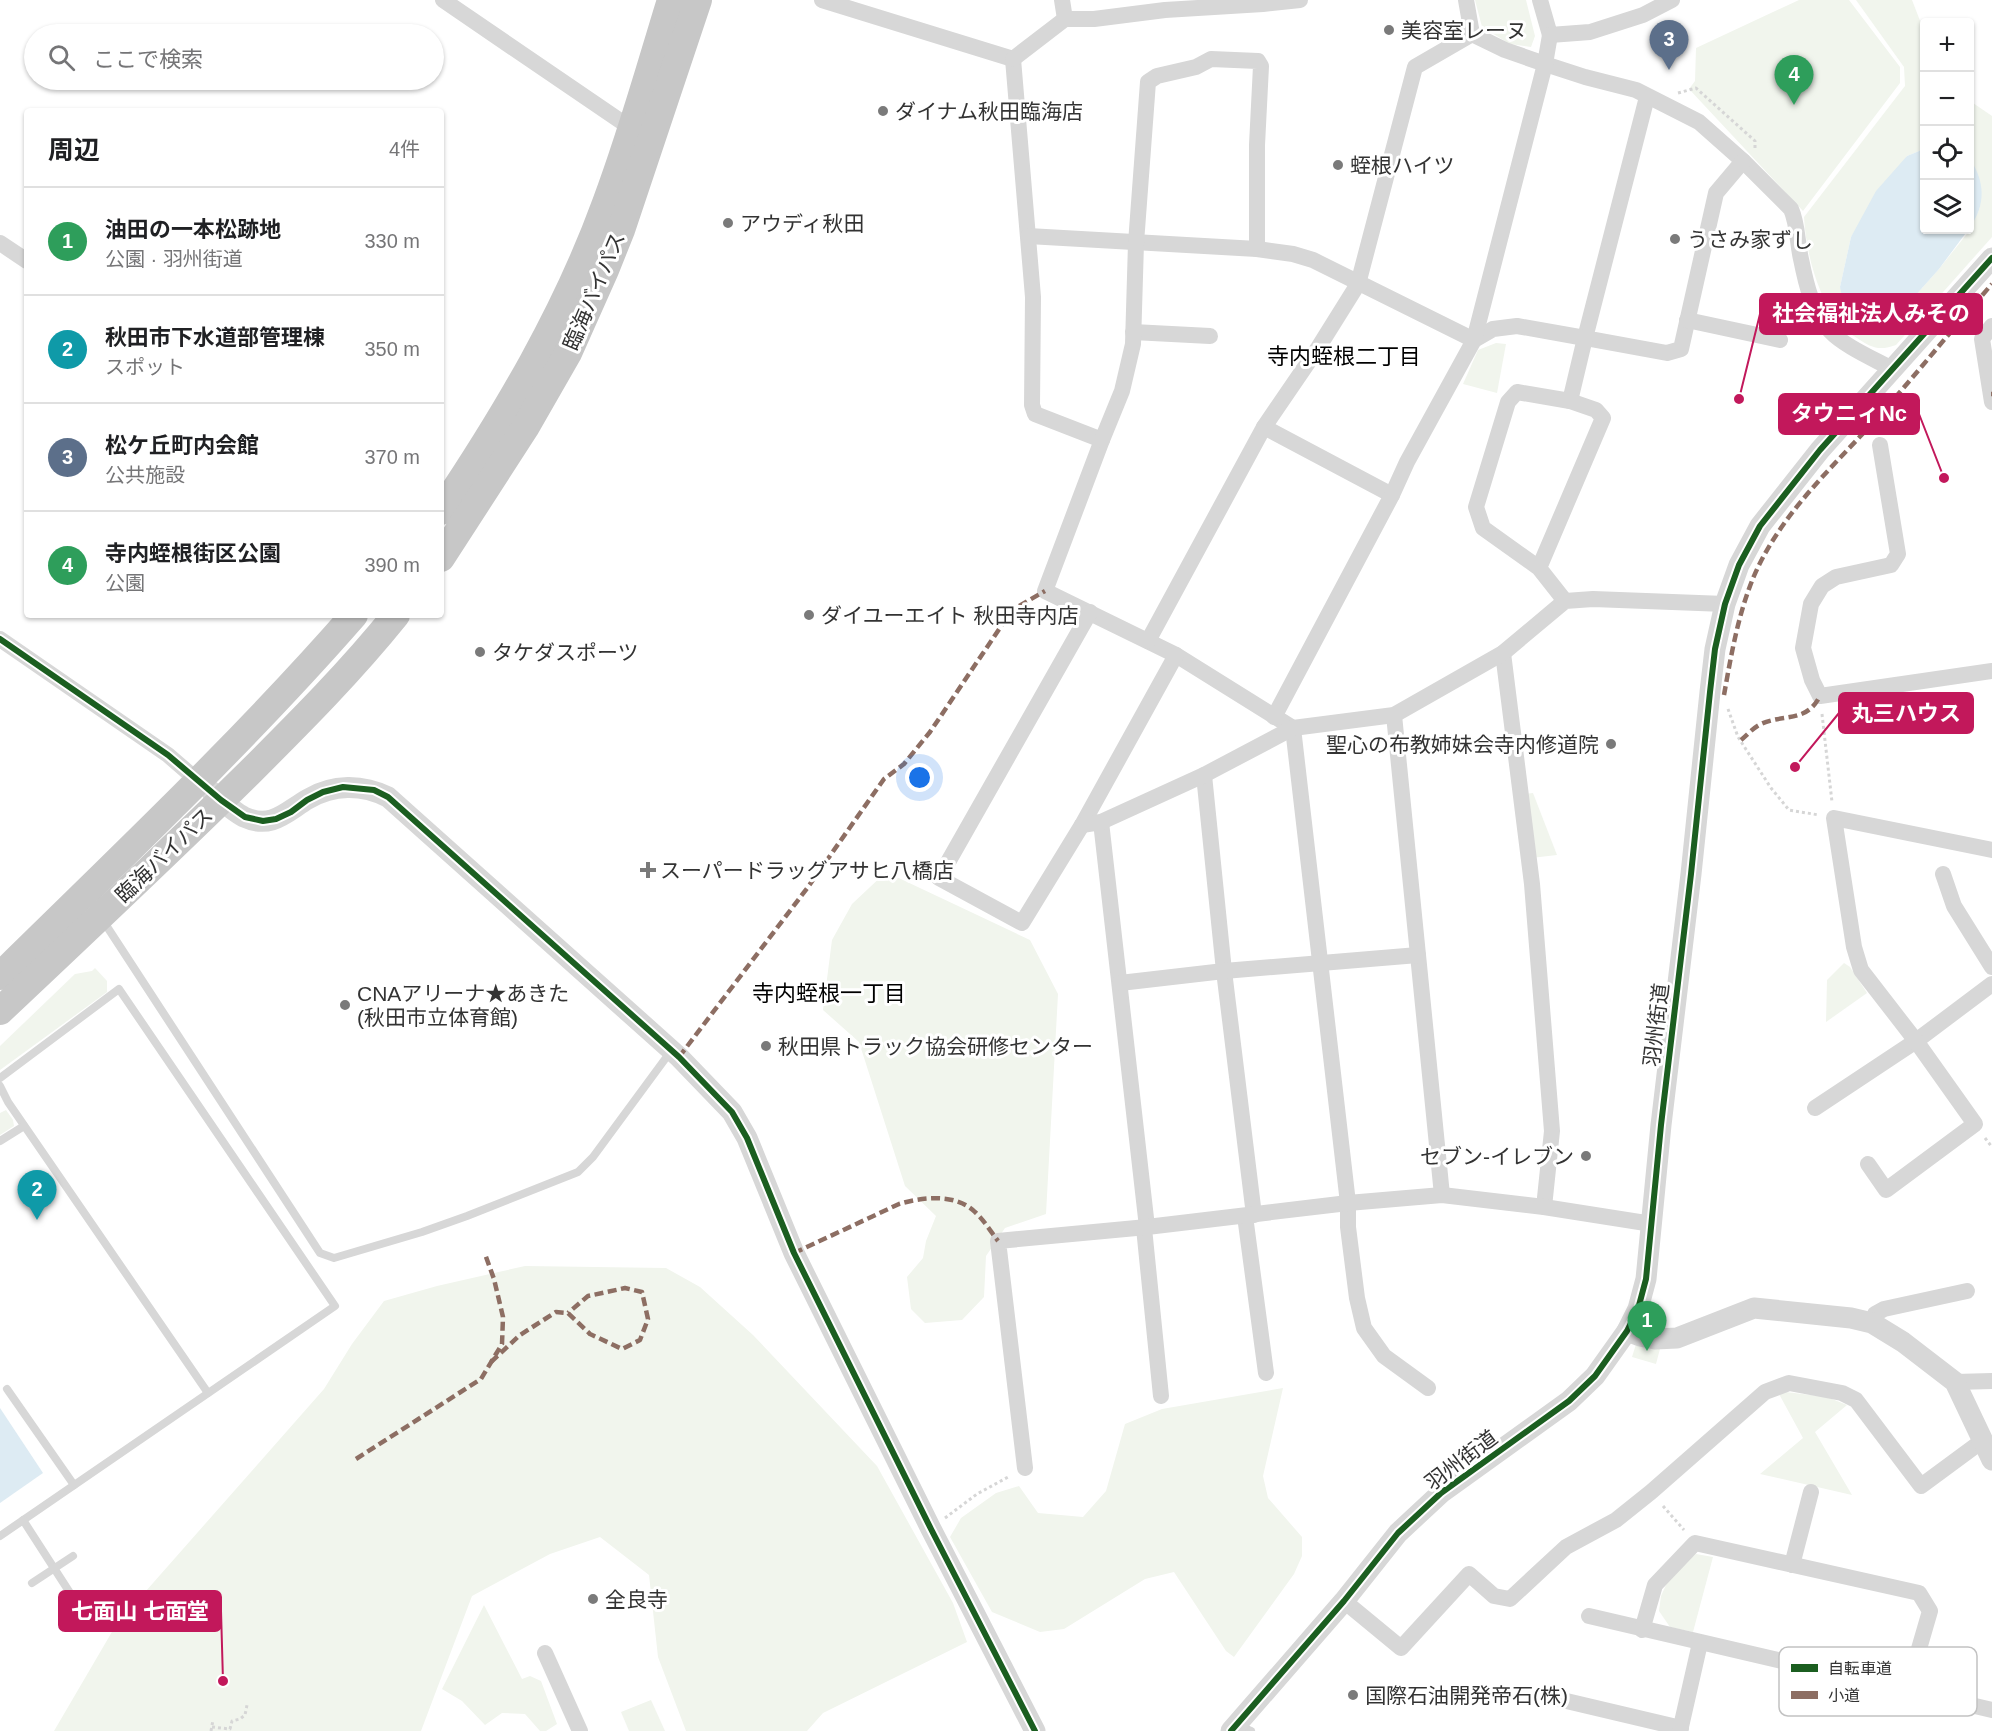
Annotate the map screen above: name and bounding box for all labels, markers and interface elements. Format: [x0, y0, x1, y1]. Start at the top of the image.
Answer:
map controls [1920, 18, 1974, 234]
button: + [1920, 18, 1974, 72]
place label: 美容室レーヌ [1401, 19, 1527, 42]
pin: 3 [1650, 20, 1688, 70]
marker: 美容室レーヌ [1382, 23, 1396, 37]
search box [24, 24, 444, 90]
icon: search [45, 41, 78, 74]
text: ここで検索 [93, 47, 203, 72]
pin: 4 [1774, 56, 1814, 105]
button: − [1920, 72, 1974, 126]
place label: ダイナム秋田臨海店 [895, 100, 1083, 123]
marker: ダイナム秋田臨海店 [876, 104, 890, 118]
button: locate [1920, 126, 1974, 180]
text: 周辺 [48, 135, 100, 165]
text: 4件 [389, 138, 420, 160]
place label: 蛭根ハイツ [1350, 154, 1455, 177]
marker: 蛭根ハイツ [1331, 158, 1345, 172]
button: layers [1920, 180, 1974, 234]
place label: アウディ秋田 [740, 212, 865, 235]
marker: アウディ秋田 [721, 216, 735, 230]
text: 油田の一本松跡地 [105, 217, 281, 242]
place label: うさみ家ずし [1687, 228, 1813, 251]
street label: 臨海バイパス [559, 229, 629, 353]
text: 1 [62, 230, 73, 252]
text: 330 m [364, 230, 420, 252]
marker: うさみ家ずし [1668, 232, 1682, 246]
text: 公園 · 羽州街道 [105, 248, 243, 270]
callout: 社会福祉法人みその [1760, 294, 1982, 334]
text: 社会福祉法人みその [1772, 301, 1970, 326]
text: 秋田市下水道部管理棟 [105, 325, 325, 350]
text: 2 [62, 338, 73, 360]
text: 350 m [364, 338, 420, 360]
district label: 寺内蛭根二丁目 [1267, 344, 1421, 369]
text: スポット [105, 356, 185, 378]
callout: タウニィNc [1779, 394, 1919, 434]
text: タウニィNc [1791, 401, 1907, 426]
text: 松ケ丘町内会館 [105, 433, 259, 458]
text: 3 [62, 446, 73, 468]
text: 370 m [364, 446, 420, 468]
text: 公共施設 [105, 464, 185, 486]
text: 寺内蛭根街区公園 [105, 541, 281, 566]
text: 4 [62, 554, 73, 576]
text: 390 m [364, 554, 420, 576]
text: 公園 [105, 572, 145, 594]
place label: ダイユーエイト 秋田寺内店 [821, 604, 1078, 627]
marker: ダイユーエイト 秋田寺内店 [802, 608, 816, 622]
place label: タケダスポーツ [492, 641, 639, 664]
marker: タケダスポーツ [473, 645, 487, 659]
callout: 丸三ハウス [1839, 693, 1973, 733]
text: 丸三ハウス [1851, 701, 1961, 726]
place label: 聖心の布教姉妹会寺内修道院 [1326, 733, 1599, 756]
marker: 聖心の布教姉妹会寺内修道院 [1604, 737, 1618, 751]
your location [905, 763, 934, 792]
street label: 臨海バイパス [111, 803, 217, 907]
place label: スーパードラッグアサヒ八橋店 [660, 859, 954, 882]
marker: スーパードラッグアサヒ八橋店 [641, 863, 655, 877]
district label: 寺内蛭根一丁目 [752, 981, 906, 1006]
place label: CNAアリーナ★あきた (秋田市立体育館) [357, 982, 569, 1029]
street label: 羽州街道 [1639, 982, 1673, 1068]
marker: CNAアリーナ★あきた (秋田市立体育館) [338, 998, 352, 1012]
place label: 秋田県トラック協会研修センター [778, 1035, 1093, 1058]
marker: 秋田県トラック協会研修センター [759, 1039, 773, 1053]
place label: セブン-イレブン [1420, 1145, 1574, 1168]
marker: セブン-イレブン [1579, 1149, 1593, 1163]
pin: 2 [18, 1170, 57, 1220]
pin: 1 [1628, 1302, 1666, 1351]
street label: 羽州街道 [1421, 1426, 1501, 1494]
place label: 全良寺 [605, 1588, 668, 1611]
callout: 七面山 七面堂 [59, 1591, 221, 1631]
marker: 全良寺 [586, 1592, 600, 1606]
text: 七面山 七面堂 [71, 1599, 209, 1624]
legend [1779, 1647, 1977, 1716]
text: 自転車道 [1828, 1660, 1892, 1677]
place label: 国際石油開発帝石(株) [1365, 1684, 1568, 1707]
text: 小道 [1828, 1687, 1860, 1704]
marker: 国際石油開発帝石(株) [1346, 1688, 1360, 1702]

